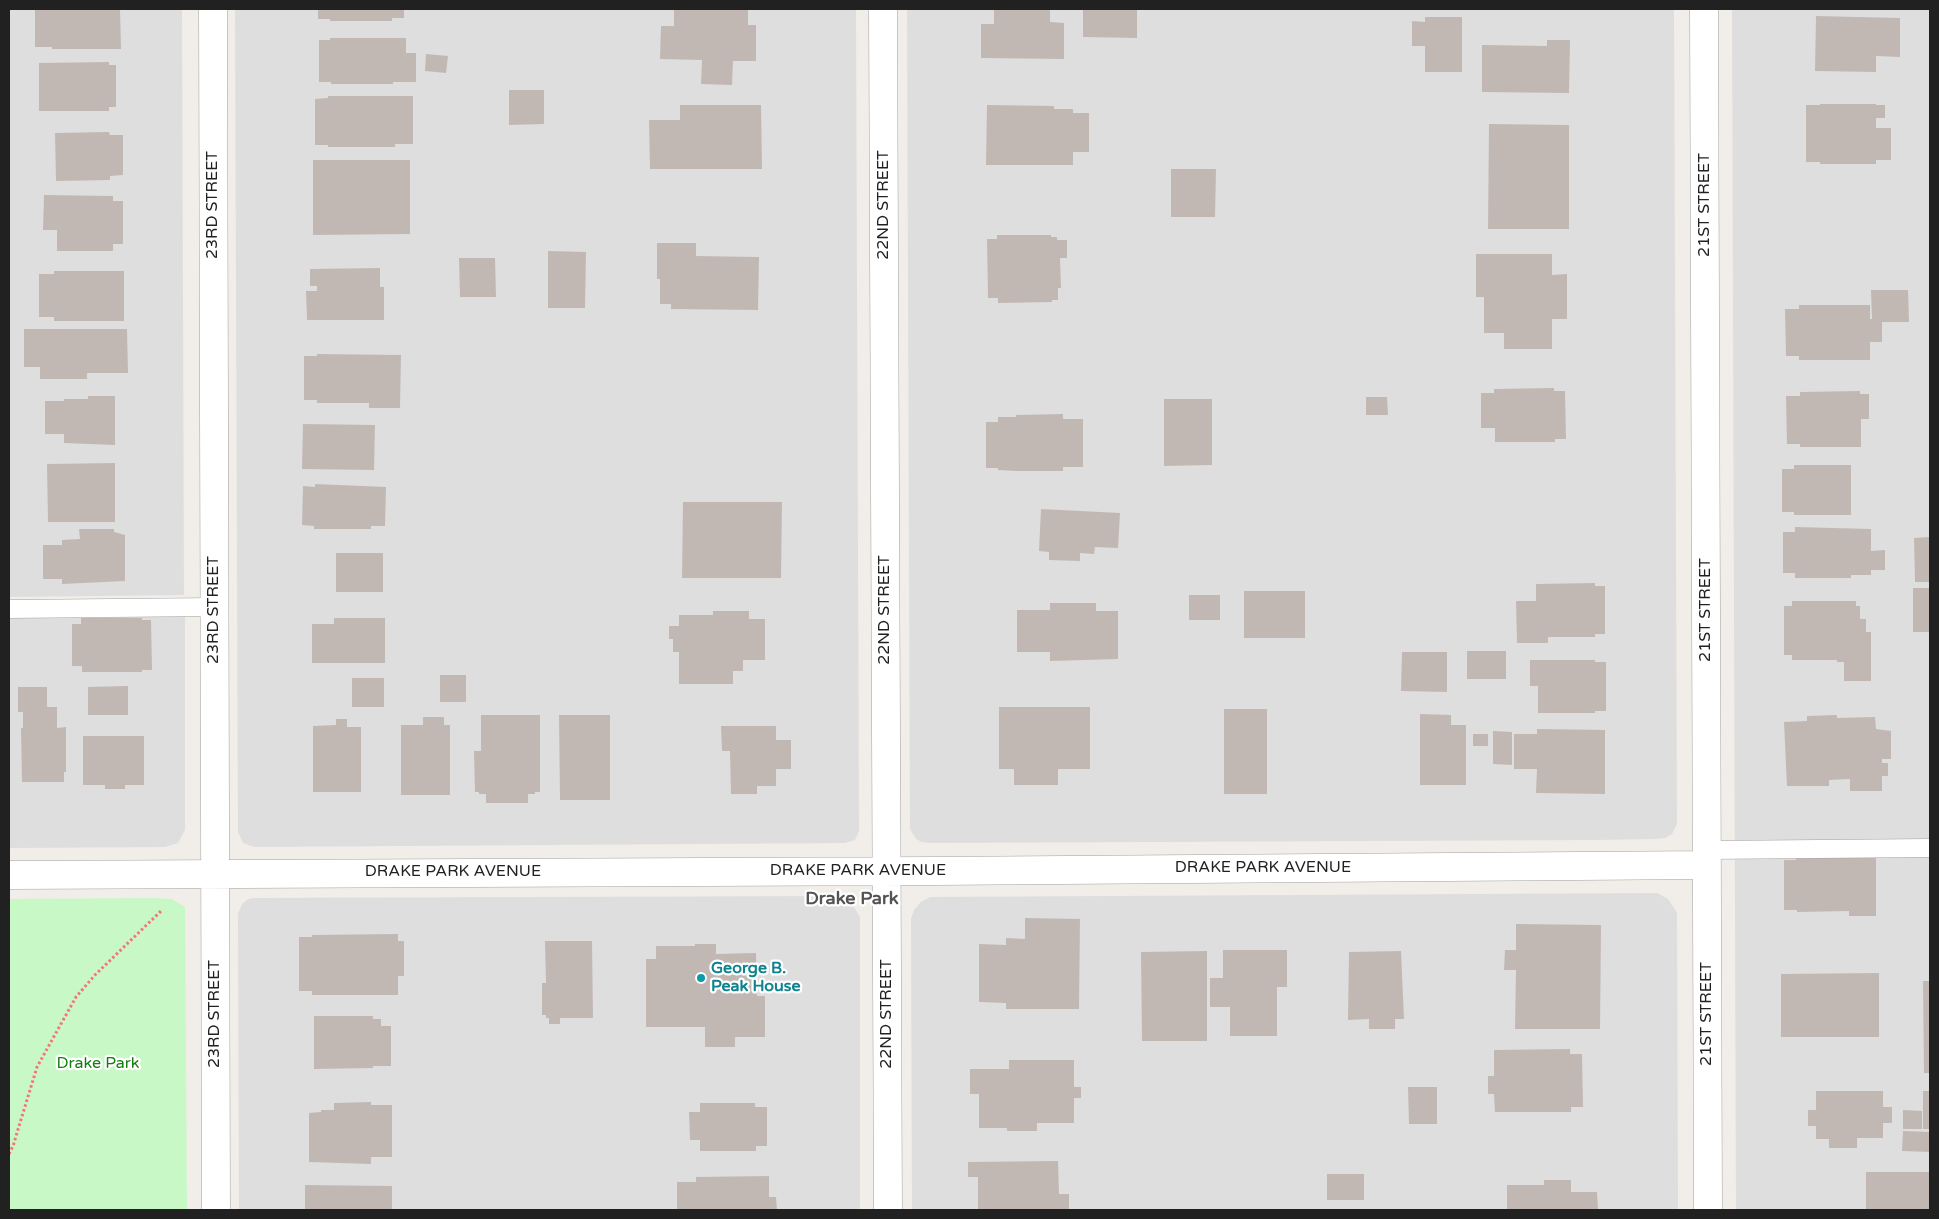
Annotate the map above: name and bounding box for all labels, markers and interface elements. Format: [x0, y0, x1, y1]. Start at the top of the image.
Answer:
street label: 22ND STREET [874, 150, 894, 260]
street label: 23RD STREET [203, 151, 223, 259]
street label: 21ST STREET [1695, 153, 1715, 257]
street label: 22ND STREET [875, 555, 895, 665]
street label: 23RD STREET [204, 556, 224, 664]
street label: 21ST STREET [1696, 558, 1716, 662]
street label: DRAKE PARK AVENUE [1175, 858, 1351, 878]
street label: DRAKE PARK AVENUE [770, 861, 946, 881]
street label: DRAKE PARK AVENUE [365, 862, 541, 882]
district label: Drake Park [805, 888, 899, 910]
place label: George B. Peak House [711, 959, 801, 997]
street label: 22ND STREET [877, 959, 897, 1069]
street label: 23RD STREET [205, 960, 225, 1068]
street label: 21ST STREET [1697, 962, 1717, 1066]
marker: George B. Peak House [695, 972, 707, 984]
park label: Drake Park [57, 1054, 139, 1074]

